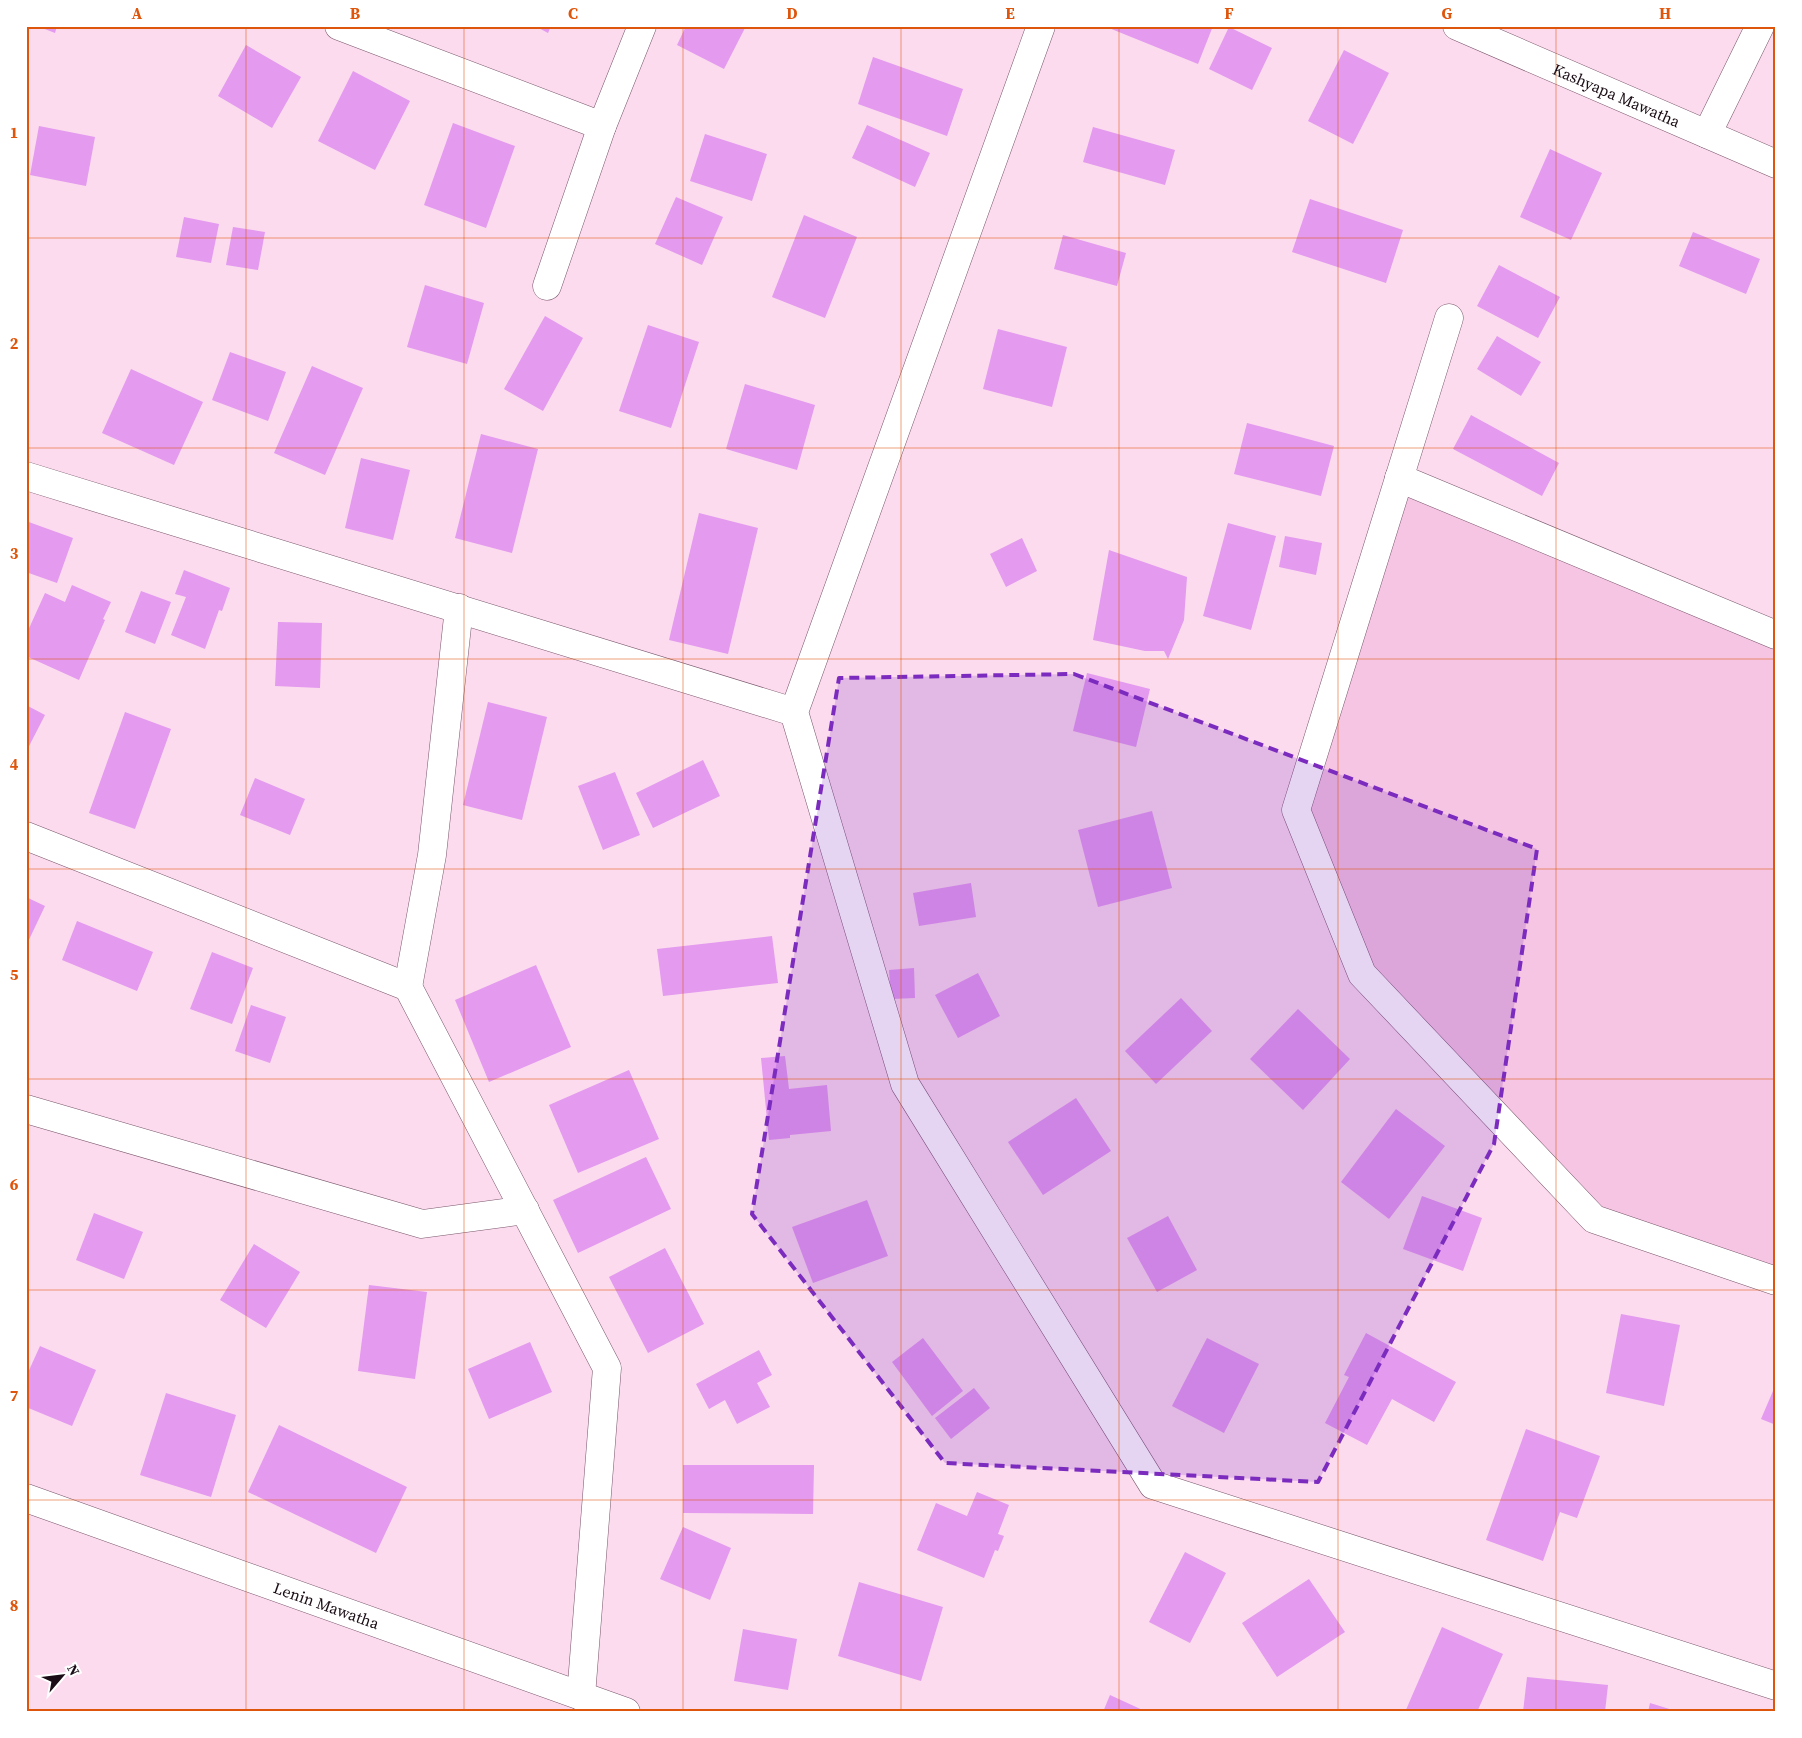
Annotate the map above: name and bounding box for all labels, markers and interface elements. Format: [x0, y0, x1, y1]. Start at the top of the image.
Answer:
text: A [132, 2, 143, 24]
text: B [350, 2, 361, 24]
text: C [568, 2, 578, 24]
text: D [786, 2, 798, 24]
text: E [1005, 2, 1015, 24]
text: F [1224, 2, 1234, 24]
text: G [1442, 2, 1453, 24]
text: H [1659, 2, 1671, 24]
street label: Kashyapa Mawatha [1550, 58, 1685, 133]
text: 1 [10, 121, 18, 143]
text: 2 [10, 332, 19, 354]
text: 3 [10, 542, 19, 564]
text: 4 [10, 753, 19, 775]
text: 5 [10, 963, 19, 985]
text: 6 [10, 1173, 19, 1195]
text: 7 [10, 1384, 19, 1406]
street label: Lenin Mawatha [271, 1576, 383, 1634]
text: 8 [10, 1594, 18, 1616]
north arrow [38, 1650, 88, 1700]
text: N [62, 1661, 85, 1679]

